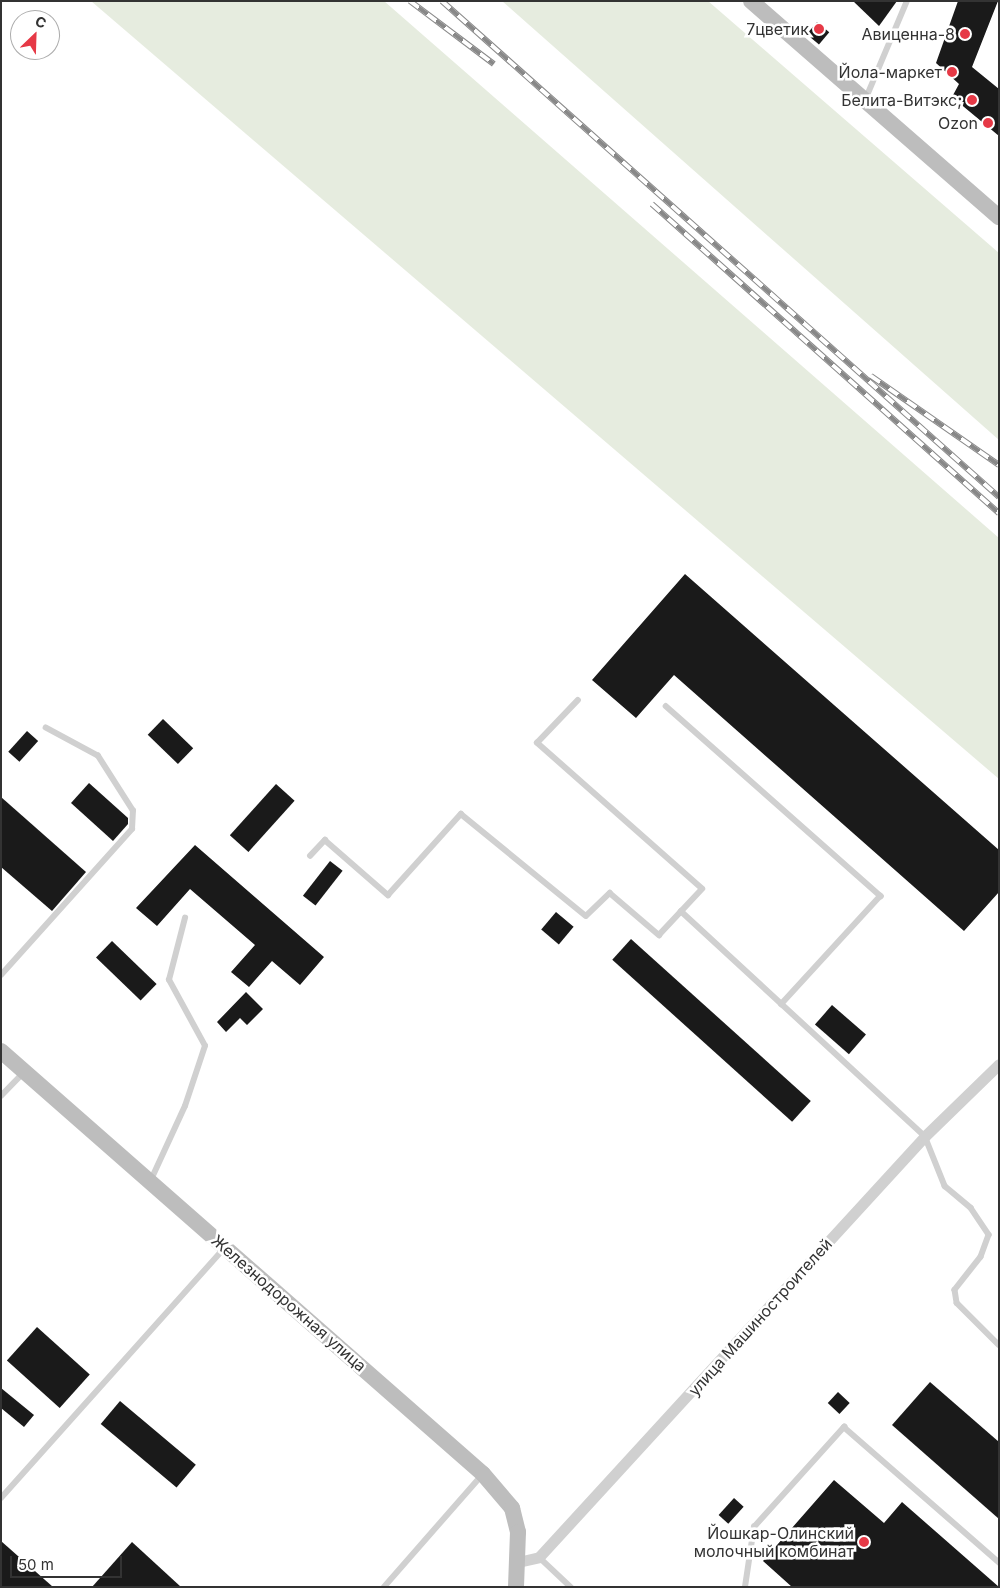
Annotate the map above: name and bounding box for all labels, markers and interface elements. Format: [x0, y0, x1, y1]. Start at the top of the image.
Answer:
north arrow [10, 10, 60, 60]
text: С [33, 12, 49, 32]
place label: 7цветик [746, 19, 809, 39]
marker: 7цветик [813, 23, 825, 35]
place label: Авиценна-8 [861, 24, 955, 44]
marker: Авиценна-8 [959, 28, 971, 40]
place label: Йола-маркет [839, 62, 942, 82]
marker: Йола-маркет [946, 66, 958, 78]
place label: Белита-Витэкс; [841, 90, 962, 110]
marker: Белита-Витэкс; [966, 94, 978, 106]
place label: Ozon [938, 113, 978, 133]
marker: Ozon [982, 117, 994, 129]
street label: Железнодорожная улица [208, 1231, 370, 1375]
street label: улица Машиностроителей [684, 1234, 836, 1400]
place label: Йошкар-Олинский молочный комбинат [694, 1523, 854, 1561]
marker: Йошкар-Олинский молочный комбинат [858, 1536, 870, 1548]
scale bar [12, 1546, 125, 1578]
text: 50 m [18, 1555, 54, 1574]

